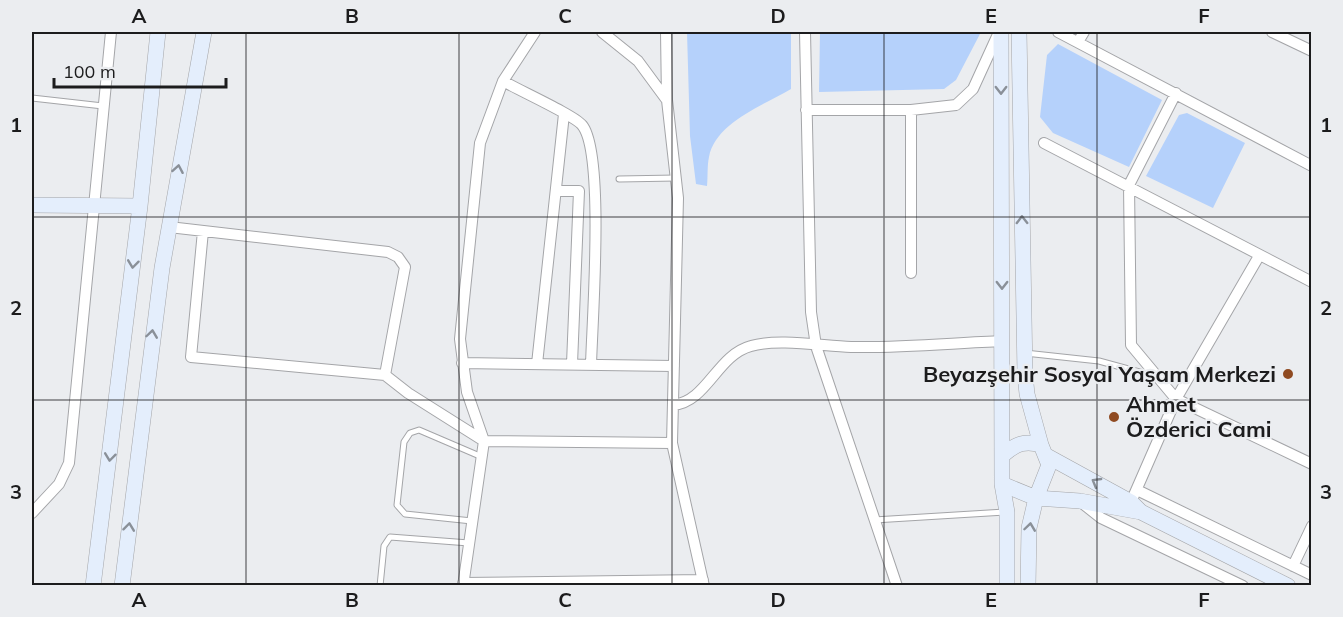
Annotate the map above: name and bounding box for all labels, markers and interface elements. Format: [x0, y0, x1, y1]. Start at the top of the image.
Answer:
text: A [132, 3, 147, 28]
text: B [345, 3, 359, 28]
text: C [558, 3, 572, 28]
text: D [770, 3, 786, 28]
text: E [985, 3, 997, 28]
text: F [1198, 3, 1210, 28]
scale bar [54, 51, 226, 89]
text: 100 m [63, 60, 116, 83]
one-way arrow [995, 85, 1007, 94]
text: 1 [10, 112, 22, 137]
text: 1 [1320, 112, 1332, 137]
one-way arrow [171, 164, 184, 174]
one-way arrow [1016, 216, 1029, 225]
one-way arrow [127, 259, 140, 268]
one-way arrow [996, 280, 1008, 289]
text: 2 [10, 295, 22, 320]
text: 2 [1320, 295, 1332, 320]
one-way arrow [146, 329, 158, 338]
place label: Beyazşehir Sosyal Yaşam Merkezi [923, 360, 1276, 388]
marker: Beyazşehir Sosyal Yaşam Merkezi [1281, 367, 1295, 381]
place label: Ahmet Özderici Cami [1126, 390, 1271, 443]
marker: Ahmet Özderici Cami [1107, 410, 1121, 424]
one-way arrow [104, 453, 116, 462]
one-way arrow [1091, 477, 1102, 489]
text: 3 [10, 479, 22, 504]
text: 3 [1320, 479, 1332, 504]
one-way arrow [122, 523, 134, 532]
one-way arrow [1023, 523, 1035, 532]
text: A [132, 587, 147, 612]
text: B [345, 587, 359, 612]
text: C [558, 587, 572, 612]
text: D [770, 587, 786, 612]
text: E [985, 587, 997, 612]
text: F [1198, 587, 1210, 612]

